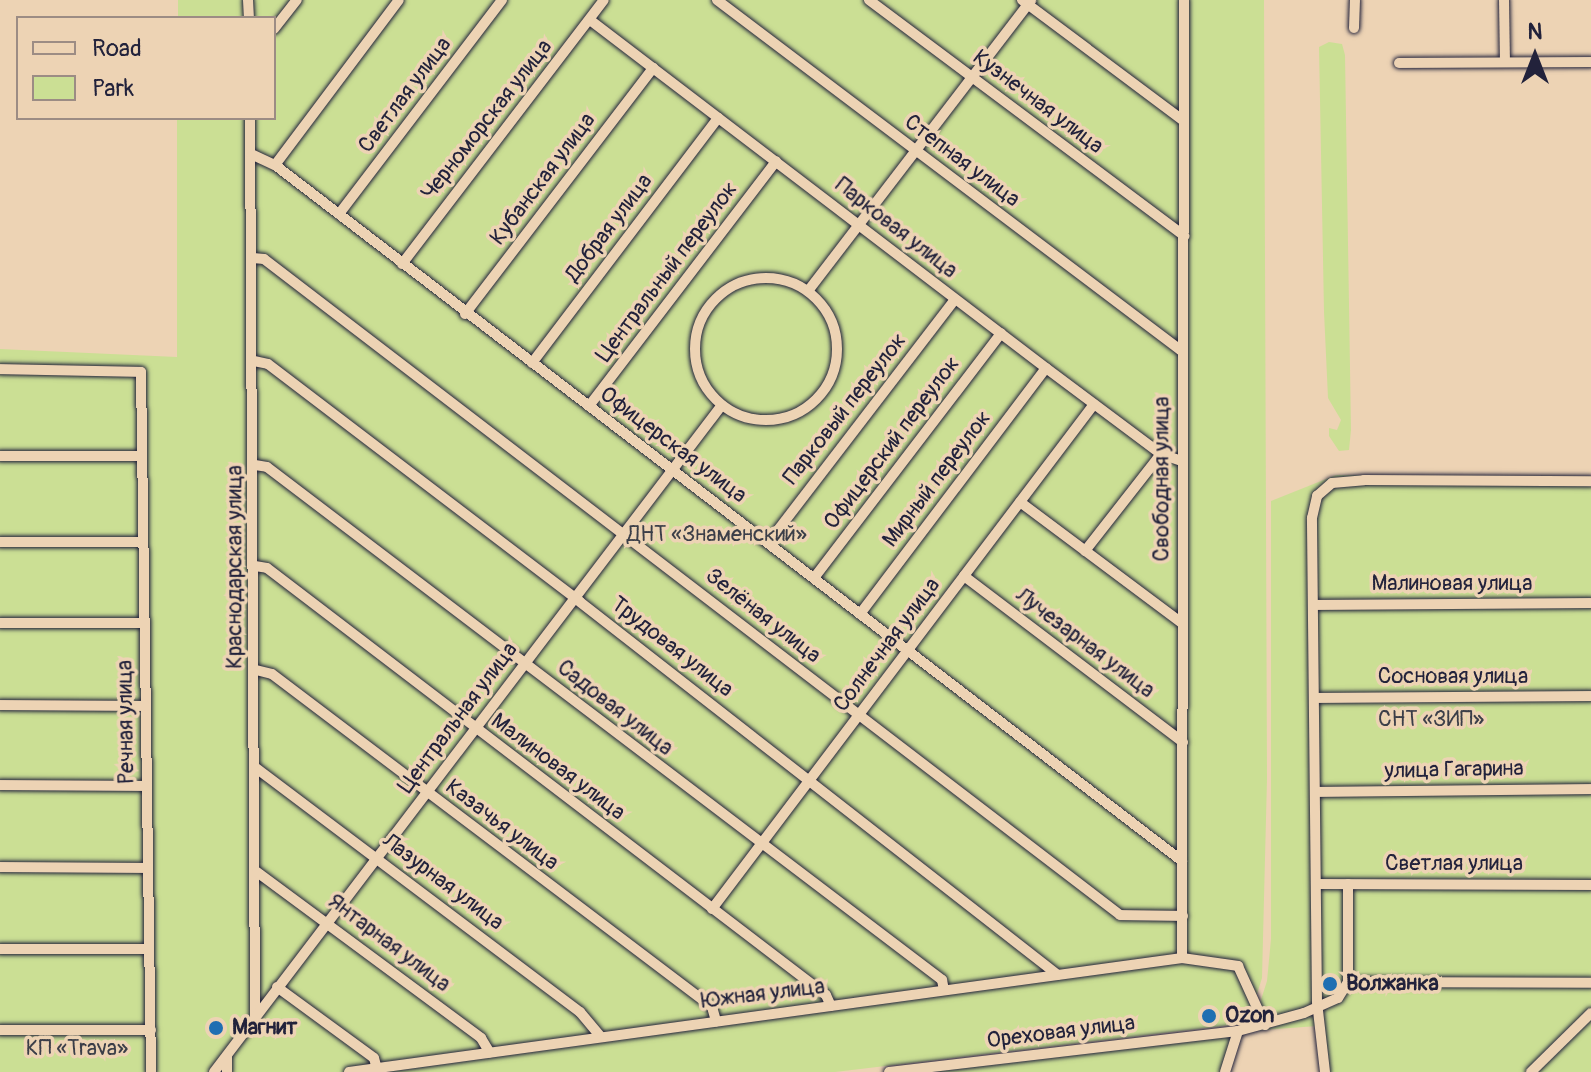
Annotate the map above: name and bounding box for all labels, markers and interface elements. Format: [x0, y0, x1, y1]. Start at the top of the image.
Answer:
legend [16, 16, 276, 120]
north arrow [1495, 16, 1575, 96]
text: N [1528, 18, 1542, 46]
street label: Светлая улица [353, 32, 457, 158]
text: Road [92, 34, 142, 63]
street label: Черноморская улица [416, 34, 558, 206]
street label: Кузнечная улица [967, 44, 1109, 160]
text: Park [92, 74, 134, 103]
street label: Кубанская улица [485, 108, 601, 250]
street label: Степная улица [899, 109, 1025, 213]
street label: Добрая улица [560, 169, 658, 287]
street label: Парковая улица [830, 172, 962, 284]
street label: Центральный переулок [591, 177, 743, 367]
street label: Парковый переулок [778, 328, 912, 490]
street label: Офицерский переулок [818, 351, 966, 535]
street label: Офицерская улица [594, 381, 752, 509]
street label: Свободная улица [1149, 397, 1175, 561]
street label: Мирный переулок [877, 406, 997, 552]
street label: Краснодарская улица [222, 465, 248, 669]
park label: ДНТ «Знаменский» [627, 522, 807, 548]
street label: Зелёная улица [700, 563, 826, 669]
street label: Малиновая улица [1371, 571, 1533, 597]
street label: Солнечная улица [828, 573, 946, 717]
street label: Лучезарная улица [1010, 582, 1160, 704]
street label: Трудовая улица [606, 591, 738, 703]
street label: Центральная улица [393, 637, 523, 799]
street label: Садовая улица [552, 655, 678, 761]
street label: Речная улица [112, 660, 140, 784]
street label: Сосновая улица [1378, 664, 1528, 690]
park label: СНТ «ЗИП» [1378, 707, 1484, 733]
street label: Малиновая улица [486, 708, 630, 826]
street label: улица Гагарина [1384, 756, 1524, 784]
street label: Казачья улица [440, 774, 564, 876]
street label: Лазурная улица [377, 828, 509, 936]
street label: Светлая улица [1385, 851, 1523, 877]
street label: Янтарная улица [323, 888, 455, 998]
place label: Волжанка [1346, 971, 1439, 997]
street label: Южная улица [700, 973, 826, 1015]
marker: Волжанка [1321, 975, 1339, 993]
place label: Ozon [1225, 1003, 1274, 1029]
marker: Ozon [1200, 1007, 1218, 1025]
street label: Ореховая улица [985, 1010, 1137, 1054]
place label: Магнит [232, 1015, 297, 1041]
marker: Магнит [207, 1019, 225, 1037]
park label: КП «Trava» [26, 1036, 128, 1062]

